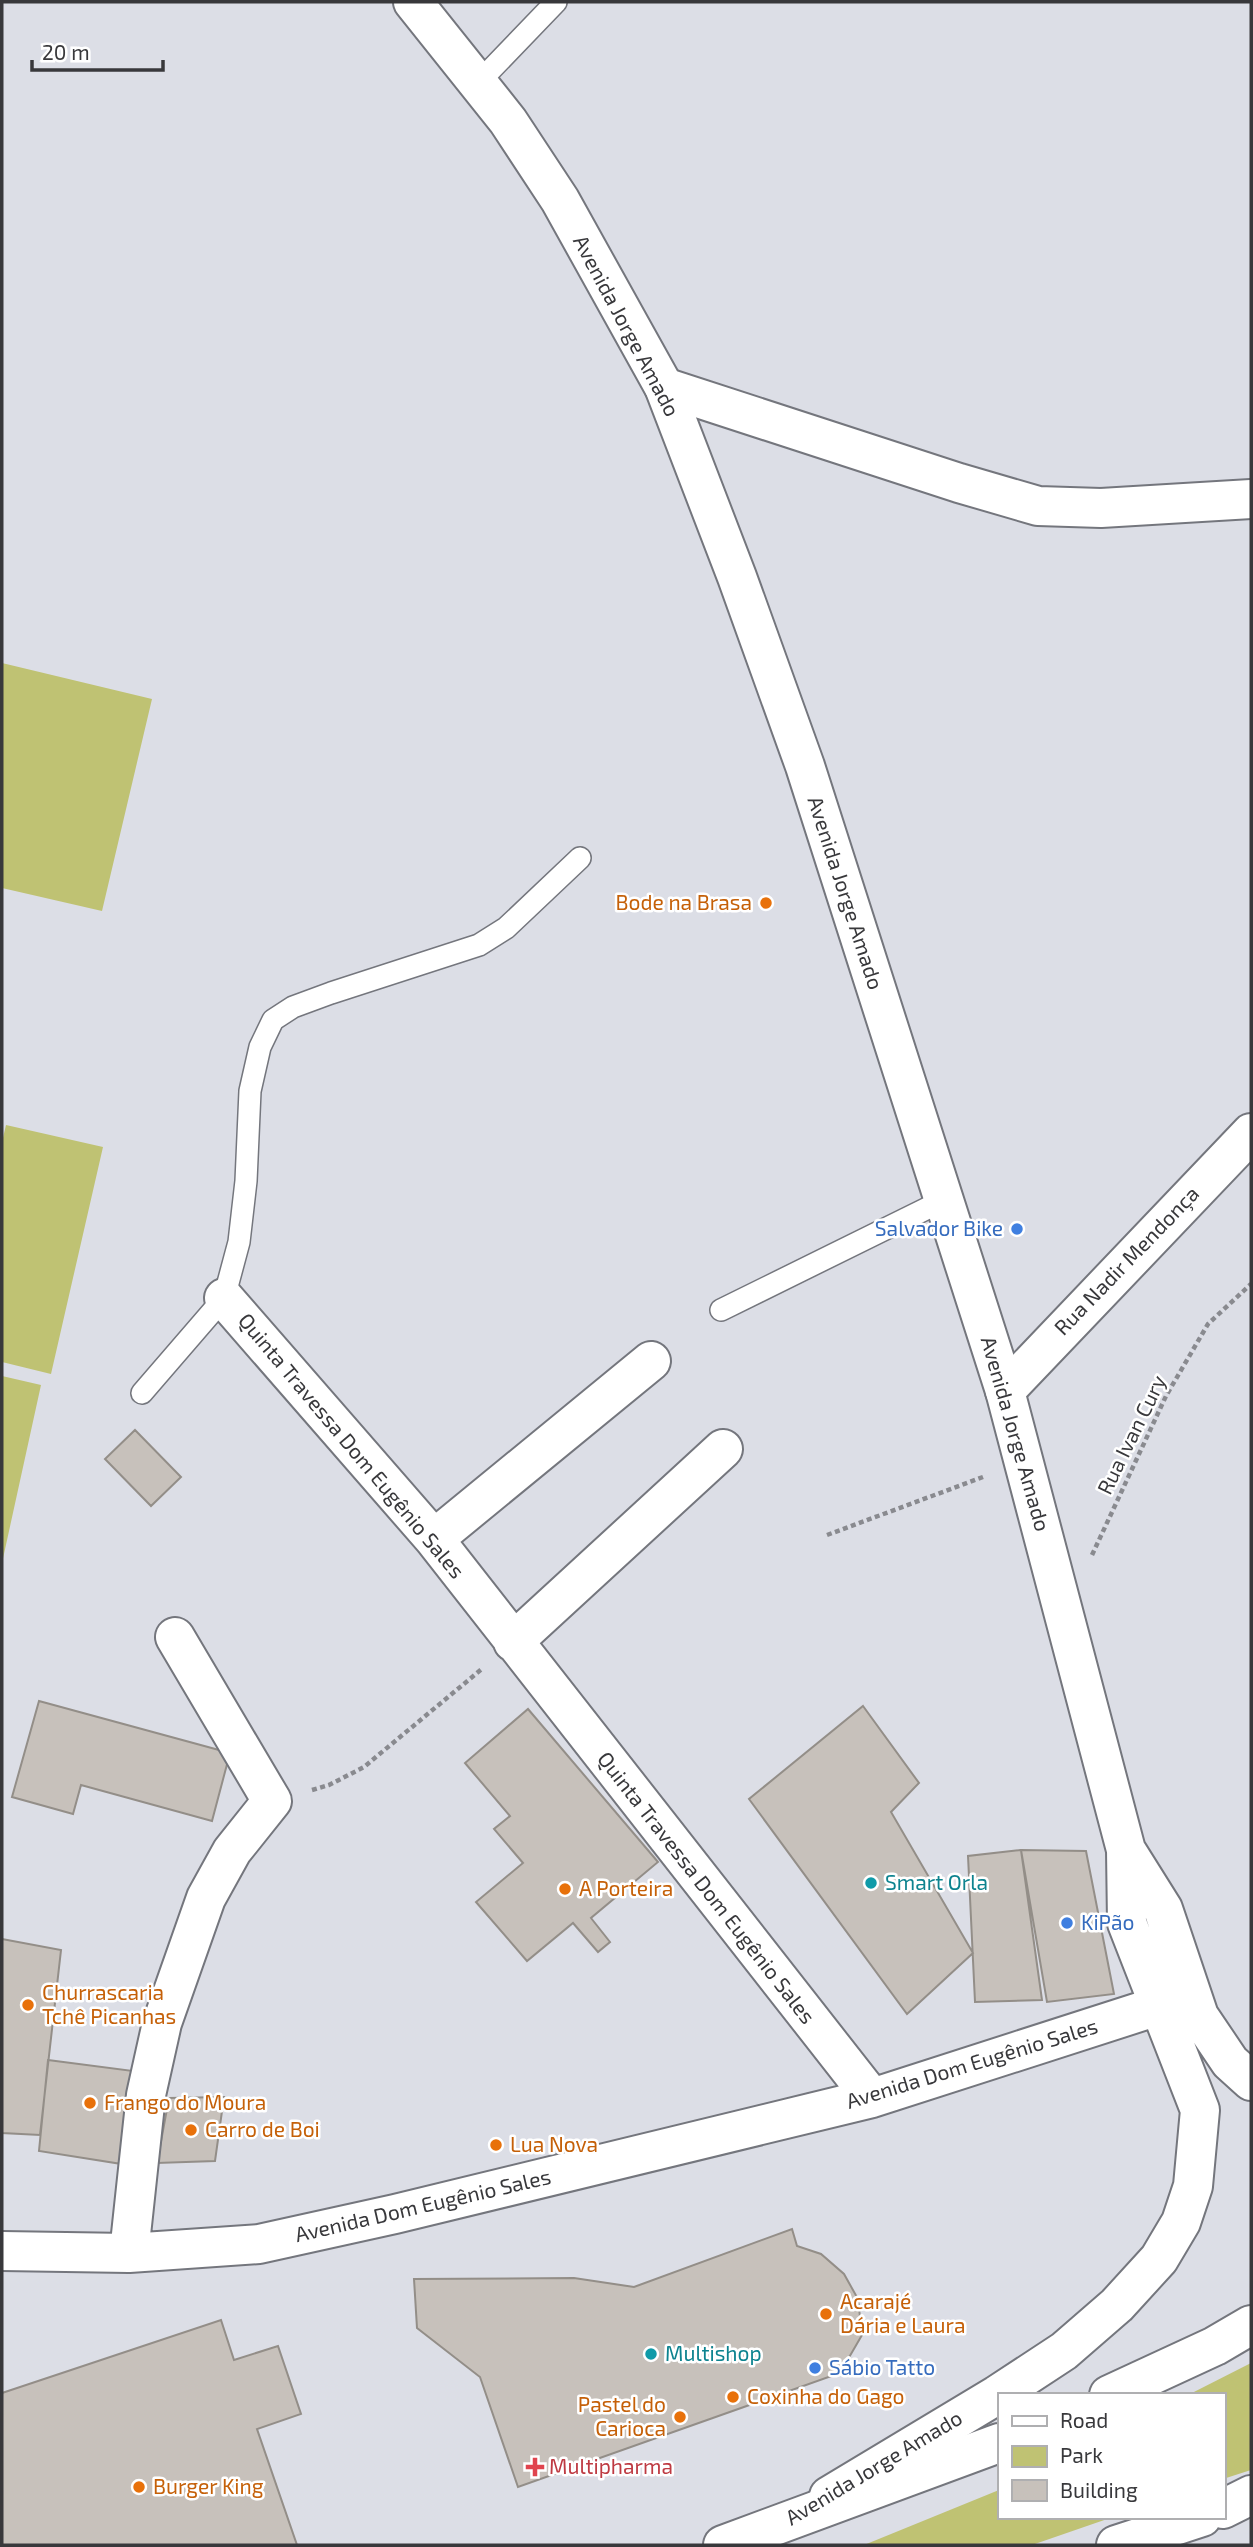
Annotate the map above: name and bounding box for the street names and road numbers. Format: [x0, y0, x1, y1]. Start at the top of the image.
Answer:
street label: Avenida Jorge Amado [569, 230, 686, 420]
street label: Avenida Jorge Amado [803, 793, 889, 992]
street label: Rua Nadir Mendonça [1048, 1180, 1205, 1341]
street label: Quinta Travessa Dom Eugênio Sales [233, 1307, 470, 1583]
street label: Avenida Jorge Amado [977, 1333, 1056, 1534]
street label: Rua Ivan Cury [1091, 1371, 1170, 1498]
street label: Quinta Travessa Dom Eugênio Sales [592, 1746, 821, 2029]
street label: Avenida Dom Eugênio Sales [843, 2012, 1100, 2113]
street label: Avenida Dom Eugênio Sales [292, 2163, 553, 2246]
street label: Avenida Jorge Amado [780, 2404, 966, 2529]

